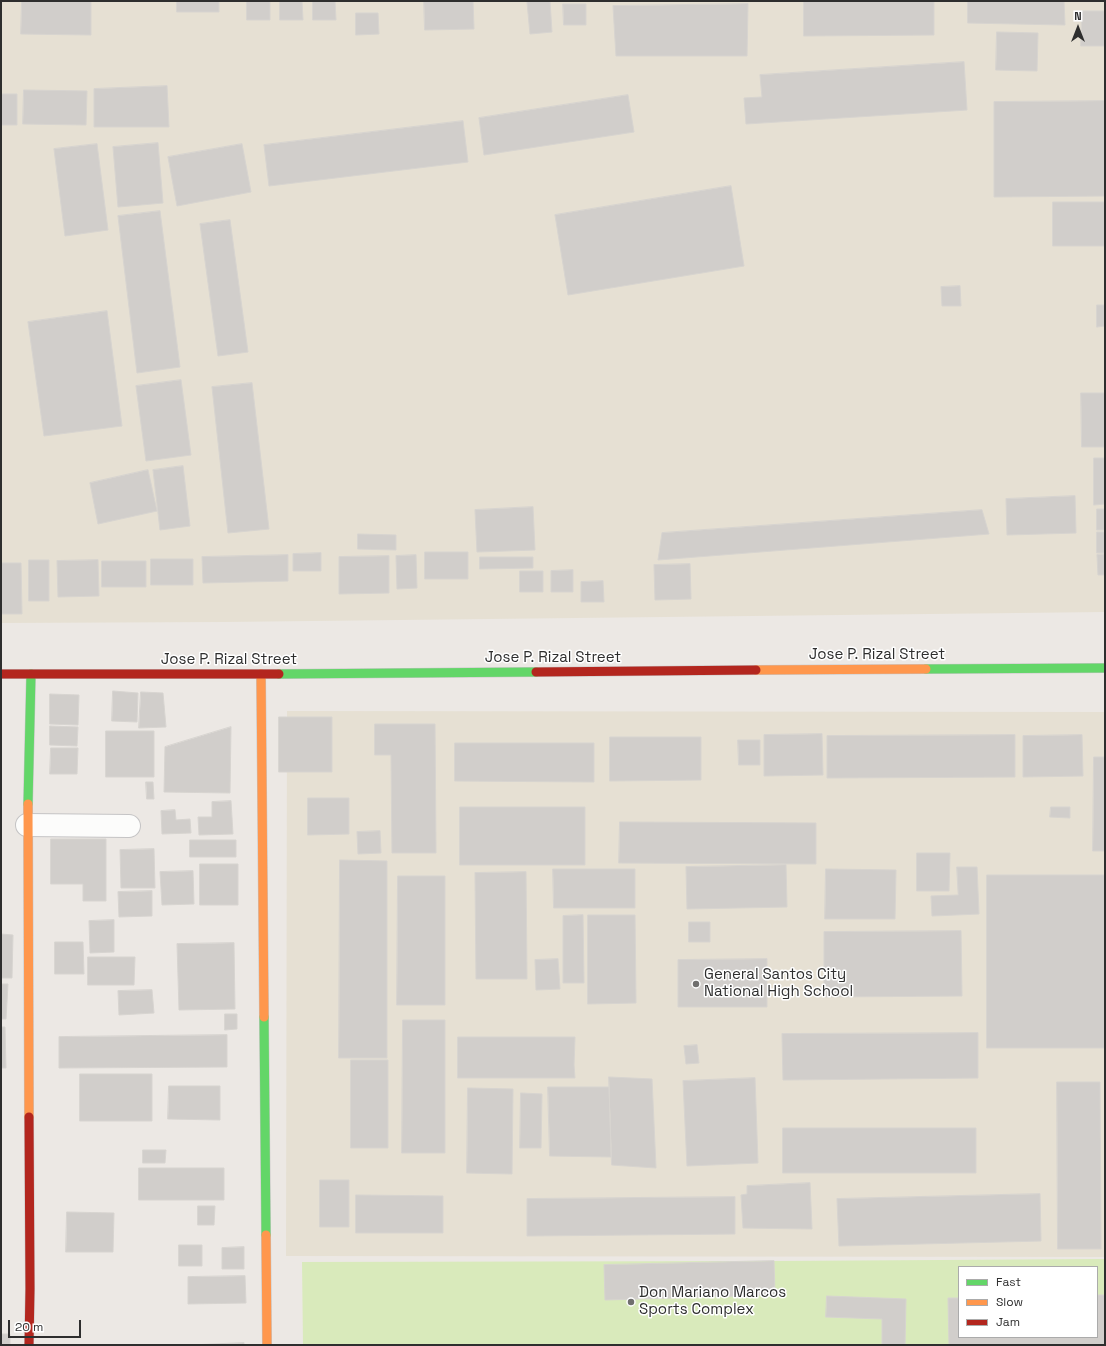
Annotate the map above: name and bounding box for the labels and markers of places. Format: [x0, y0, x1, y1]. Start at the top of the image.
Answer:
place label: General Santos City National High School [704, 966, 853, 1001]
marker: General Santos City National High School [691, 979, 701, 989]
place label: Don Mariano Marcos Sports Complex [639, 1284, 786, 1319]
marker: Don Mariano Marcos Sports Complex [626, 1297, 636, 1307]

